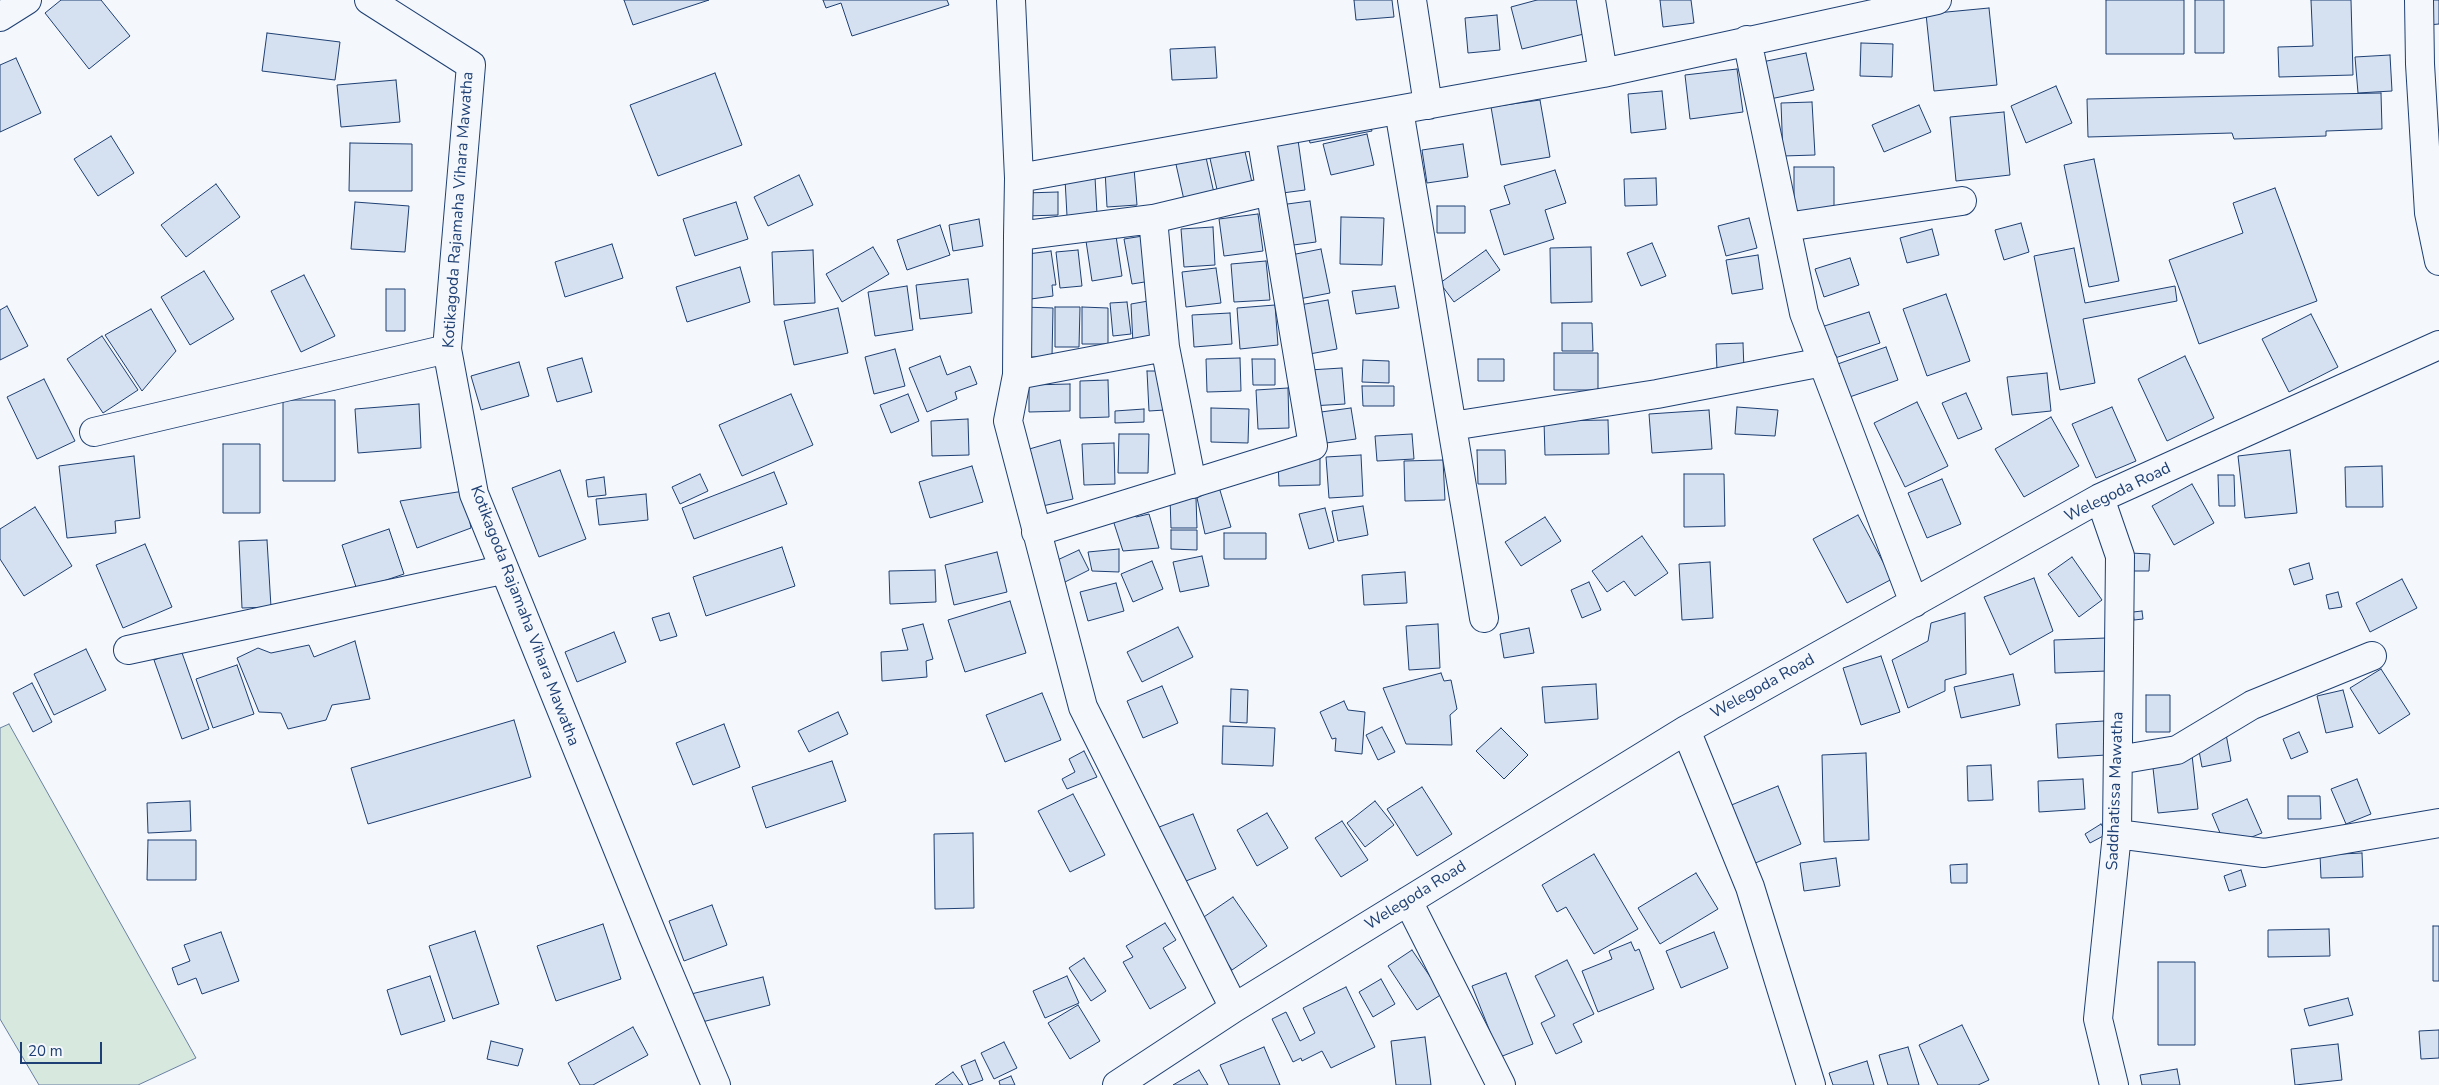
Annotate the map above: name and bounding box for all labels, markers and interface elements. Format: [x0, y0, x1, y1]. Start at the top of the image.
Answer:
street label: Kotikagoda Rajamaha Vihara Mawatha [440, 71, 478, 349]
street label: Welegoda Road [2062, 459, 2174, 527]
street label: Kotikagoda Rajamaha Vihara Mawatha [465, 483, 583, 749]
street label: Welegoda Road [1708, 651, 1818, 723]
street label: Saddhatissa Mawatha [2104, 711, 2128, 871]
street label: Welegoda Road [1362, 857, 1470, 935]
scale bar [22, 1032, 105, 1064]
text: 20 m [28, 1041, 63, 1061]

